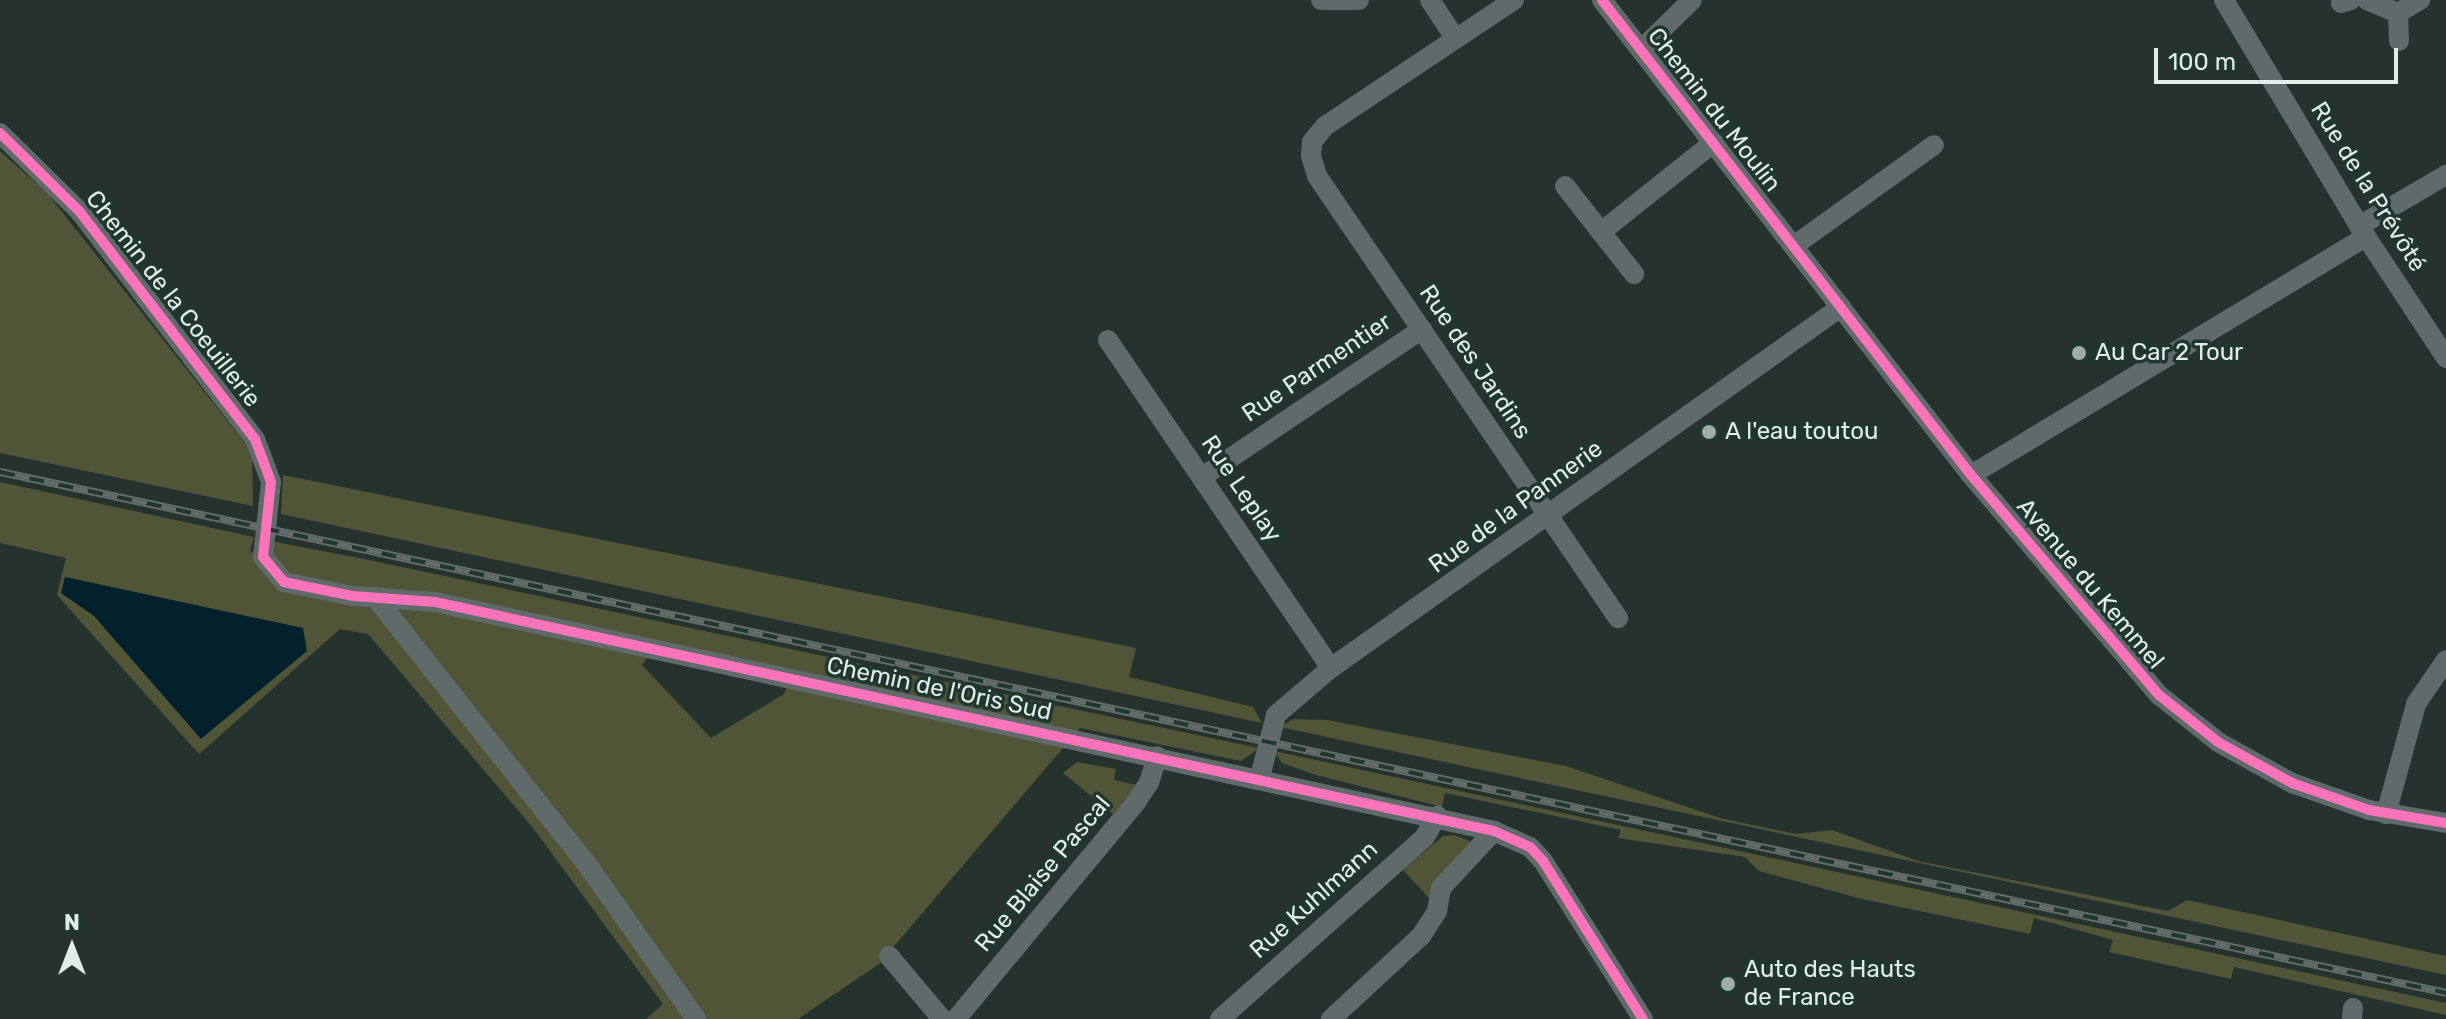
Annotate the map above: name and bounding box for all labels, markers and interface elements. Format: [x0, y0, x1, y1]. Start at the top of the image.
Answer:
street label: Chemin du Moulin [1641, 22, 1787, 198]
scale bar [2158, 32, 2402, 82]
text: 100 m [2168, 48, 2236, 76]
street label: Rue de la Prévôté [2304, 97, 2432, 277]
street label: Chemin de la Coeuillerie [79, 185, 267, 413]
street label: Rue des Jardins [1413, 280, 1537, 444]
street label: Rue Parmentier [1237, 307, 1397, 429]
place label: Au Car 2 Tour [2095, 339, 2244, 367]
marker: Au Car 2 Tour [2070, 344, 2088, 362]
place label: A l'eau toutou [1725, 418, 1880, 446]
marker: A l'eau toutou [1700, 423, 1718, 441]
street label: Rue Leplay [1195, 430, 1287, 548]
street label: Rue de la Pannerie [1424, 434, 1608, 580]
street label: Avenue du Kemmel [2010, 493, 2170, 675]
street label: Chemin de l'Oris Sud [824, 651, 1054, 727]
street label: Rue Blaise Pascal [969, 790, 1117, 958]
street label: Rue Kuhlmann [1244, 835, 1384, 965]
north arrow [32, 907, 112, 987]
text: N [64, 909, 80, 936]
place label: Auto des Hauts de France [1744, 956, 1916, 1012]
marker: Auto des Hauts de France [1719, 975, 1737, 993]

